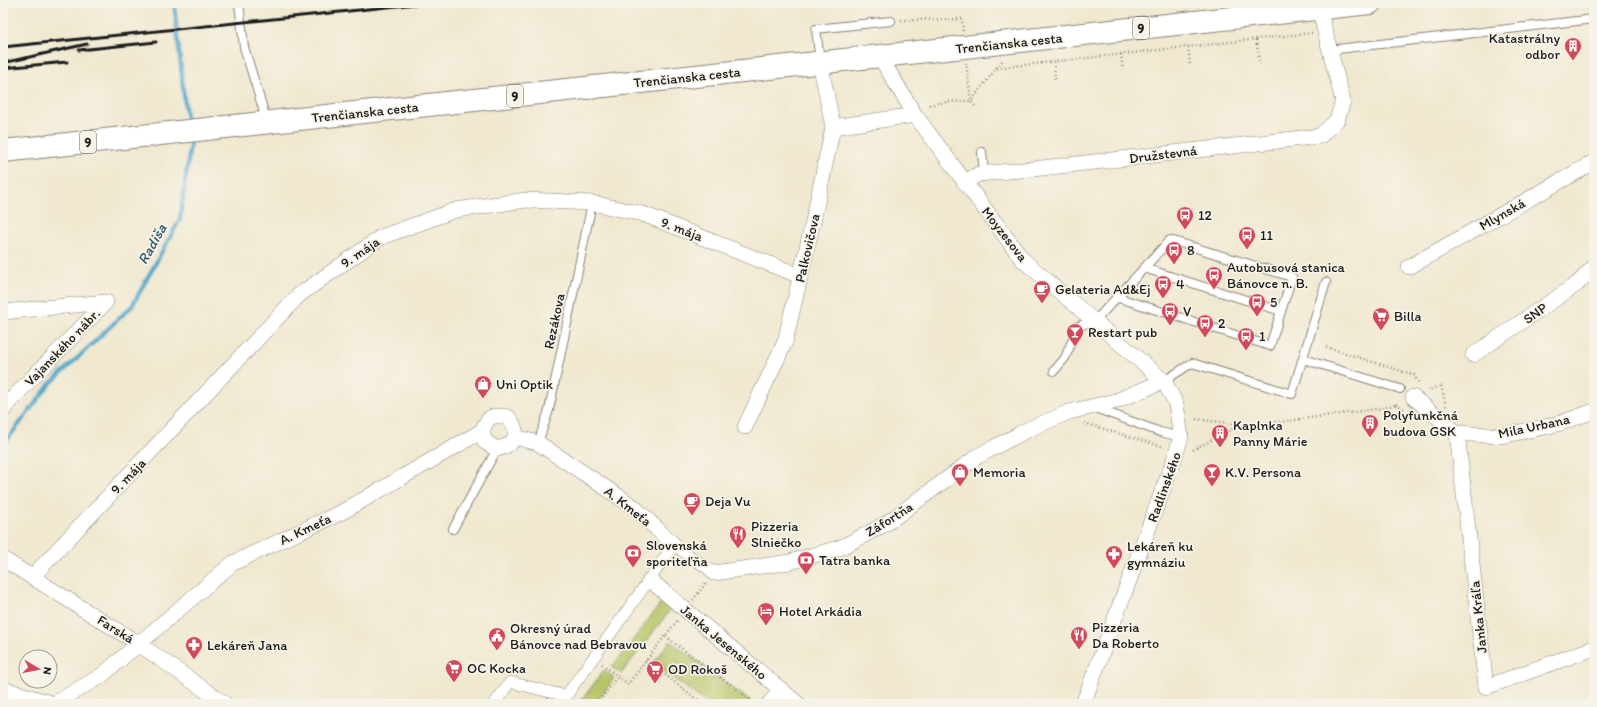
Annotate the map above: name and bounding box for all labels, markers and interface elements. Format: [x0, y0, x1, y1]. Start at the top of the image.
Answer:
road number: 9 [1133, 17, 1149, 39]
street label: Trenčianska cesta [955, 29, 1064, 58]
place label: Katastrálny odbor [1489, 30, 1560, 63]
building icon: Katastrálny odbor [1563, 36, 1583, 61]
street label: Trenčianska cesta [633, 63, 742, 92]
road number: 9 [507, 85, 523, 107]
street label: Trenčianska cesta [311, 98, 420, 127]
road number: 9 [80, 131, 96, 153]
street label: Družstevná [1128, 142, 1199, 167]
street label: Mlynská [1476, 194, 1529, 234]
street label: Moyzesova [978, 204, 1032, 266]
bus stop icon: 12 [1175, 205, 1195, 230]
place label: 12 [1198, 207, 1212, 224]
street label: Palkovičova [791, 212, 824, 284]
street label: 9. mája [658, 214, 706, 245]
water label: Radiša [134, 220, 171, 267]
bus stop icon: 11 [1237, 225, 1257, 250]
place label: 11 [1260, 227, 1273, 244]
street label: 9. mája [337, 233, 384, 272]
bus stop icon: 8 [1164, 240, 1184, 265]
place label: 8 [1187, 242, 1195, 259]
place label: Autobusová stanica Bánovce n. B. [1227, 259, 1346, 292]
bus stop icon: Autobusová stanica Bánovce n. B. [1204, 265, 1224, 290]
bus stop icon: 4 [1153, 274, 1173, 299]
place label: 4 [1176, 276, 1185, 293]
cafe icon: Gelateria Ad&Ej [1032, 279, 1052, 304]
place label: Gelateria Ad&Ej [1055, 281, 1150, 298]
street label: Rezákova [540, 291, 569, 351]
bus stop icon: 5 [1247, 292, 1267, 317]
place label: 5 [1270, 294, 1277, 311]
street label: SNP [1520, 299, 1551, 328]
bus stop icon: V [1160, 301, 1180, 326]
place label: V [1183, 303, 1192, 320]
street label: Vajanského nábr. [21, 305, 104, 390]
supermarket icon: Billa [1371, 306, 1391, 331]
place label: Billa [1394, 308, 1422, 325]
bus stop icon: 2 [1195, 313, 1215, 338]
place label: 2 [1218, 315, 1226, 332]
bar icon: Restart pub [1065, 322, 1085, 347]
place label: Restart pub [1088, 324, 1157, 341]
bus stop icon: 1 [1236, 326, 1256, 351]
place label: 1 [1259, 328, 1266, 345]
shop icon: Uni Optik [473, 374, 493, 399]
place label: Uni Optik [496, 376, 554, 393]
place label: Polyfunkčná budova GSK [1383, 407, 1459, 440]
street label: Mila Urbana [1497, 410, 1572, 442]
building icon: Polyfunkčná budova GSK [1360, 413, 1380, 438]
place label: Kaplnka Panny Márie [1233, 417, 1308, 450]
building icon: Kaplnka Panny Márie [1210, 423, 1230, 448]
street label: Radlinského [1144, 450, 1185, 525]
street label: 9. mája [107, 454, 150, 498]
shop icon: Memoria [950, 462, 970, 487]
bar icon: K.V. Persona [1202, 462, 1222, 487]
place label: Memoria [973, 464, 1026, 481]
place label: K.V. Persona [1225, 464, 1302, 481]
street label: A. Kmeťa [601, 483, 655, 530]
cafe icon: Deja Vu [682, 491, 702, 516]
place label: Deja Vu [705, 493, 751, 510]
street label: Záfortňa [862, 498, 916, 541]
street label: A. Kmeťa [277, 510, 334, 549]
place label: Pizzeria Slniečko [751, 518, 801, 551]
restaurant icon: Pizzeria Slniečko [728, 524, 748, 549]
place label: Slovenská sporiteľňa [646, 537, 708, 570]
place label: Lekáreň ku gymnáziu [1127, 538, 1194, 571]
bank icon: Slovenská sporiteľňa [623, 543, 643, 568]
pharmacy icon: Lekáreň ku gymnáziu [1104, 544, 1124, 569]
bank icon: Tatra banka [796, 550, 816, 575]
place label: Tatra banka [819, 552, 891, 569]
street label: Janka Kráľa [1466, 579, 1491, 654]
street label: Janka Jesenského [677, 601, 770, 684]
hotel icon: Hotel Arkádia [756, 601, 776, 626]
place label: Hotel Arkádia [779, 603, 862, 620]
street label: Farská [94, 612, 138, 648]
place label: Pizzeria Da Roberto [1092, 619, 1159, 652]
place label: Okresný úrad Bánovce nad Bebravou [510, 620, 647, 653]
restaurant icon: Pizzeria Da Roberto [1069, 625, 1089, 650]
public building icon: Okresný úrad Bánovce nad Bebravou [487, 626, 507, 651]
pharmacy icon: Lekáreň Jana [184, 635, 204, 660]
place label: Lekáreň Jana [207, 637, 288, 654]
north arrow [18, 649, 58, 689]
supermarket icon: OC Kocka [444, 658, 464, 683]
supermarket icon: OD Rokoš [645, 659, 665, 684]
place label: OC Kocka [467, 660, 526, 677]
place label: OD Rokoš [668, 661, 727, 678]
text: N [40, 666, 54, 675]

